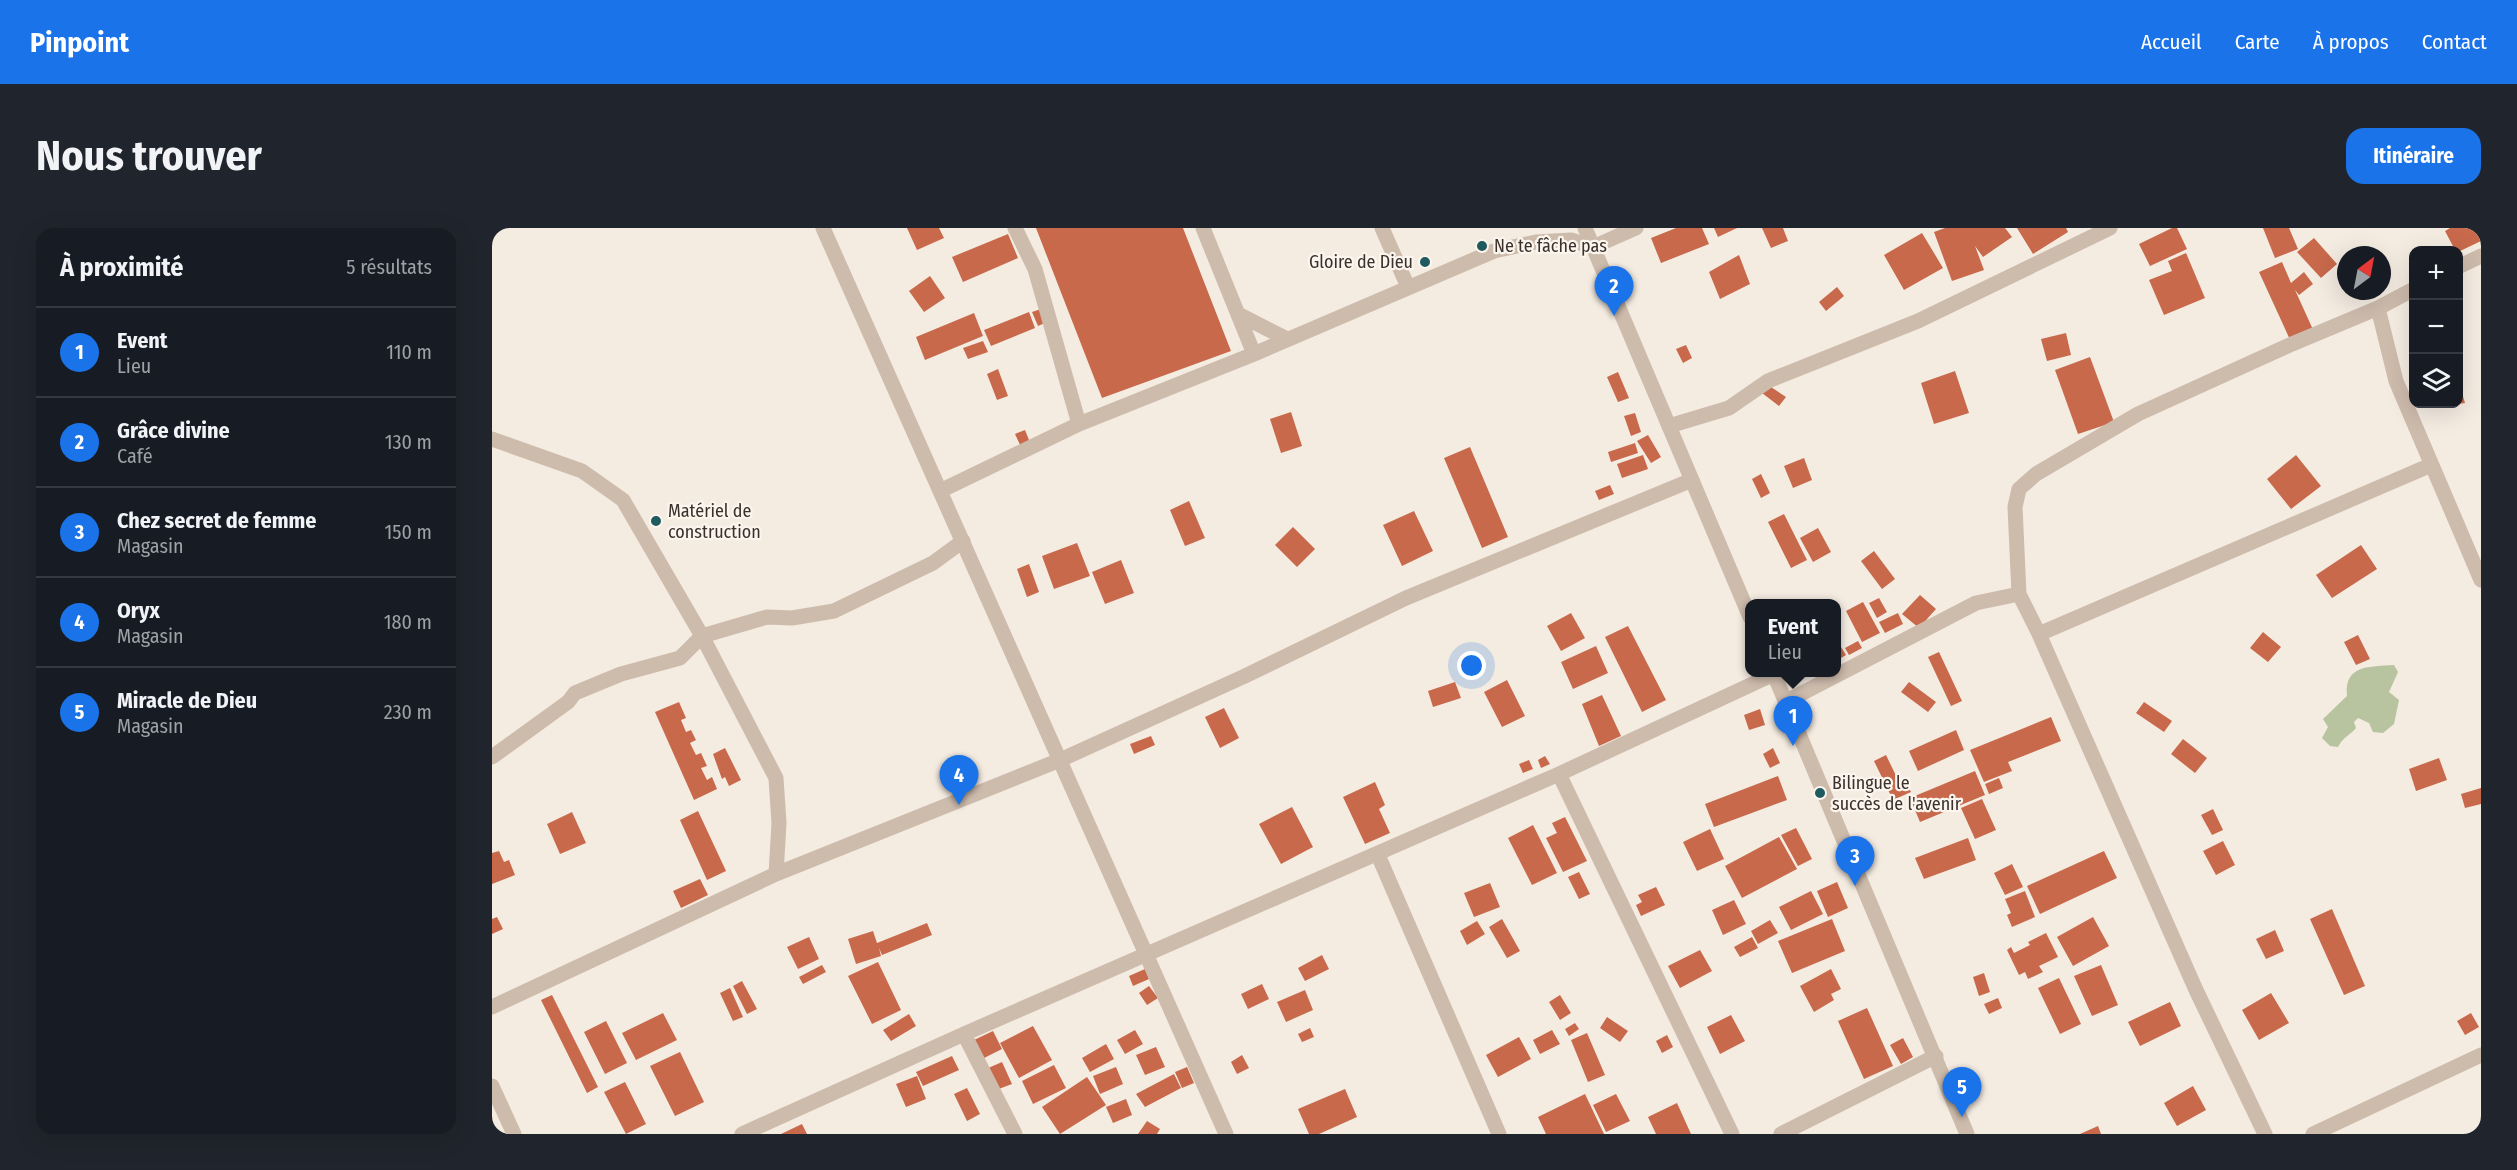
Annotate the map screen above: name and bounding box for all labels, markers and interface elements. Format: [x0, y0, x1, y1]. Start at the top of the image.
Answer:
text: Pinpoint [30, 26, 129, 59]
text: Accueil [2141, 29, 2202, 55]
text: Carte [2235, 29, 2280, 55]
text: À propos [2313, 29, 2389, 55]
text: Contact [2422, 29, 2487, 55]
button: Itinéraire [2346, 128, 2481, 184]
text: Nous trouver [36, 131, 262, 181]
place label: Ne te fâche pas [1494, 235, 1607, 257]
marker: Ne te fâche pas [1475, 239, 1489, 253]
north arrow [2337, 246, 2391, 300]
map controls [2409, 246, 2463, 408]
button: + [2409, 246, 2463, 300]
place label: Gloire de Dieu [1309, 251, 1413, 273]
text: À proximité [60, 252, 183, 283]
text: 5 résultats [346, 255, 432, 279]
marker: Gloire de Dieu [1418, 255, 1432, 269]
pin: 2 [1594, 266, 1634, 316]
button: − [2409, 300, 2463, 354]
text: Event [117, 327, 168, 354]
text: 1 [75, 340, 84, 364]
text: 110 m [386, 340, 432, 364]
text: Lieu [117, 354, 151, 378]
button: layers [2409, 354, 2463, 408]
text: Grâce divine [117, 417, 230, 444]
text: 2 [75, 430, 84, 454]
text: 130 m [385, 430, 432, 454]
text: Café [117, 444, 153, 468]
place label: Matériel de construction [668, 500, 761, 543]
text: Chez secret de femme [117, 507, 316, 534]
marker: Matériel de construction [649, 514, 663, 528]
text: 3 [75, 520, 84, 544]
text: 150 m [385, 520, 432, 544]
text: Magasin [117, 534, 184, 558]
text: Oryx [117, 597, 160, 624]
popup [1745, 599, 1841, 677]
text: 4 [74, 610, 85, 634]
text: 180 m [384, 610, 432, 634]
text: Event [1768, 613, 1818, 640]
text: Magasin [117, 624, 184, 648]
text: Lieu [1768, 640, 1802, 664]
your location [1457, 651, 1486, 680]
text: Miracle de Dieu [117, 687, 257, 714]
pin: 1 [1774, 696, 1812, 746]
text: 5 [75, 700, 84, 724]
text: 230 m [384, 700, 432, 724]
text: Magasin [117, 714, 184, 738]
pin: 4 [940, 756, 978, 805]
place label: Bilingue le succès de l'avenir [1832, 772, 1962, 815]
marker: Bilingue le succès de l'avenir [1813, 786, 1827, 800]
pin: 3 [1836, 836, 1874, 886]
pin: 5 [1942, 1068, 1982, 1117]

